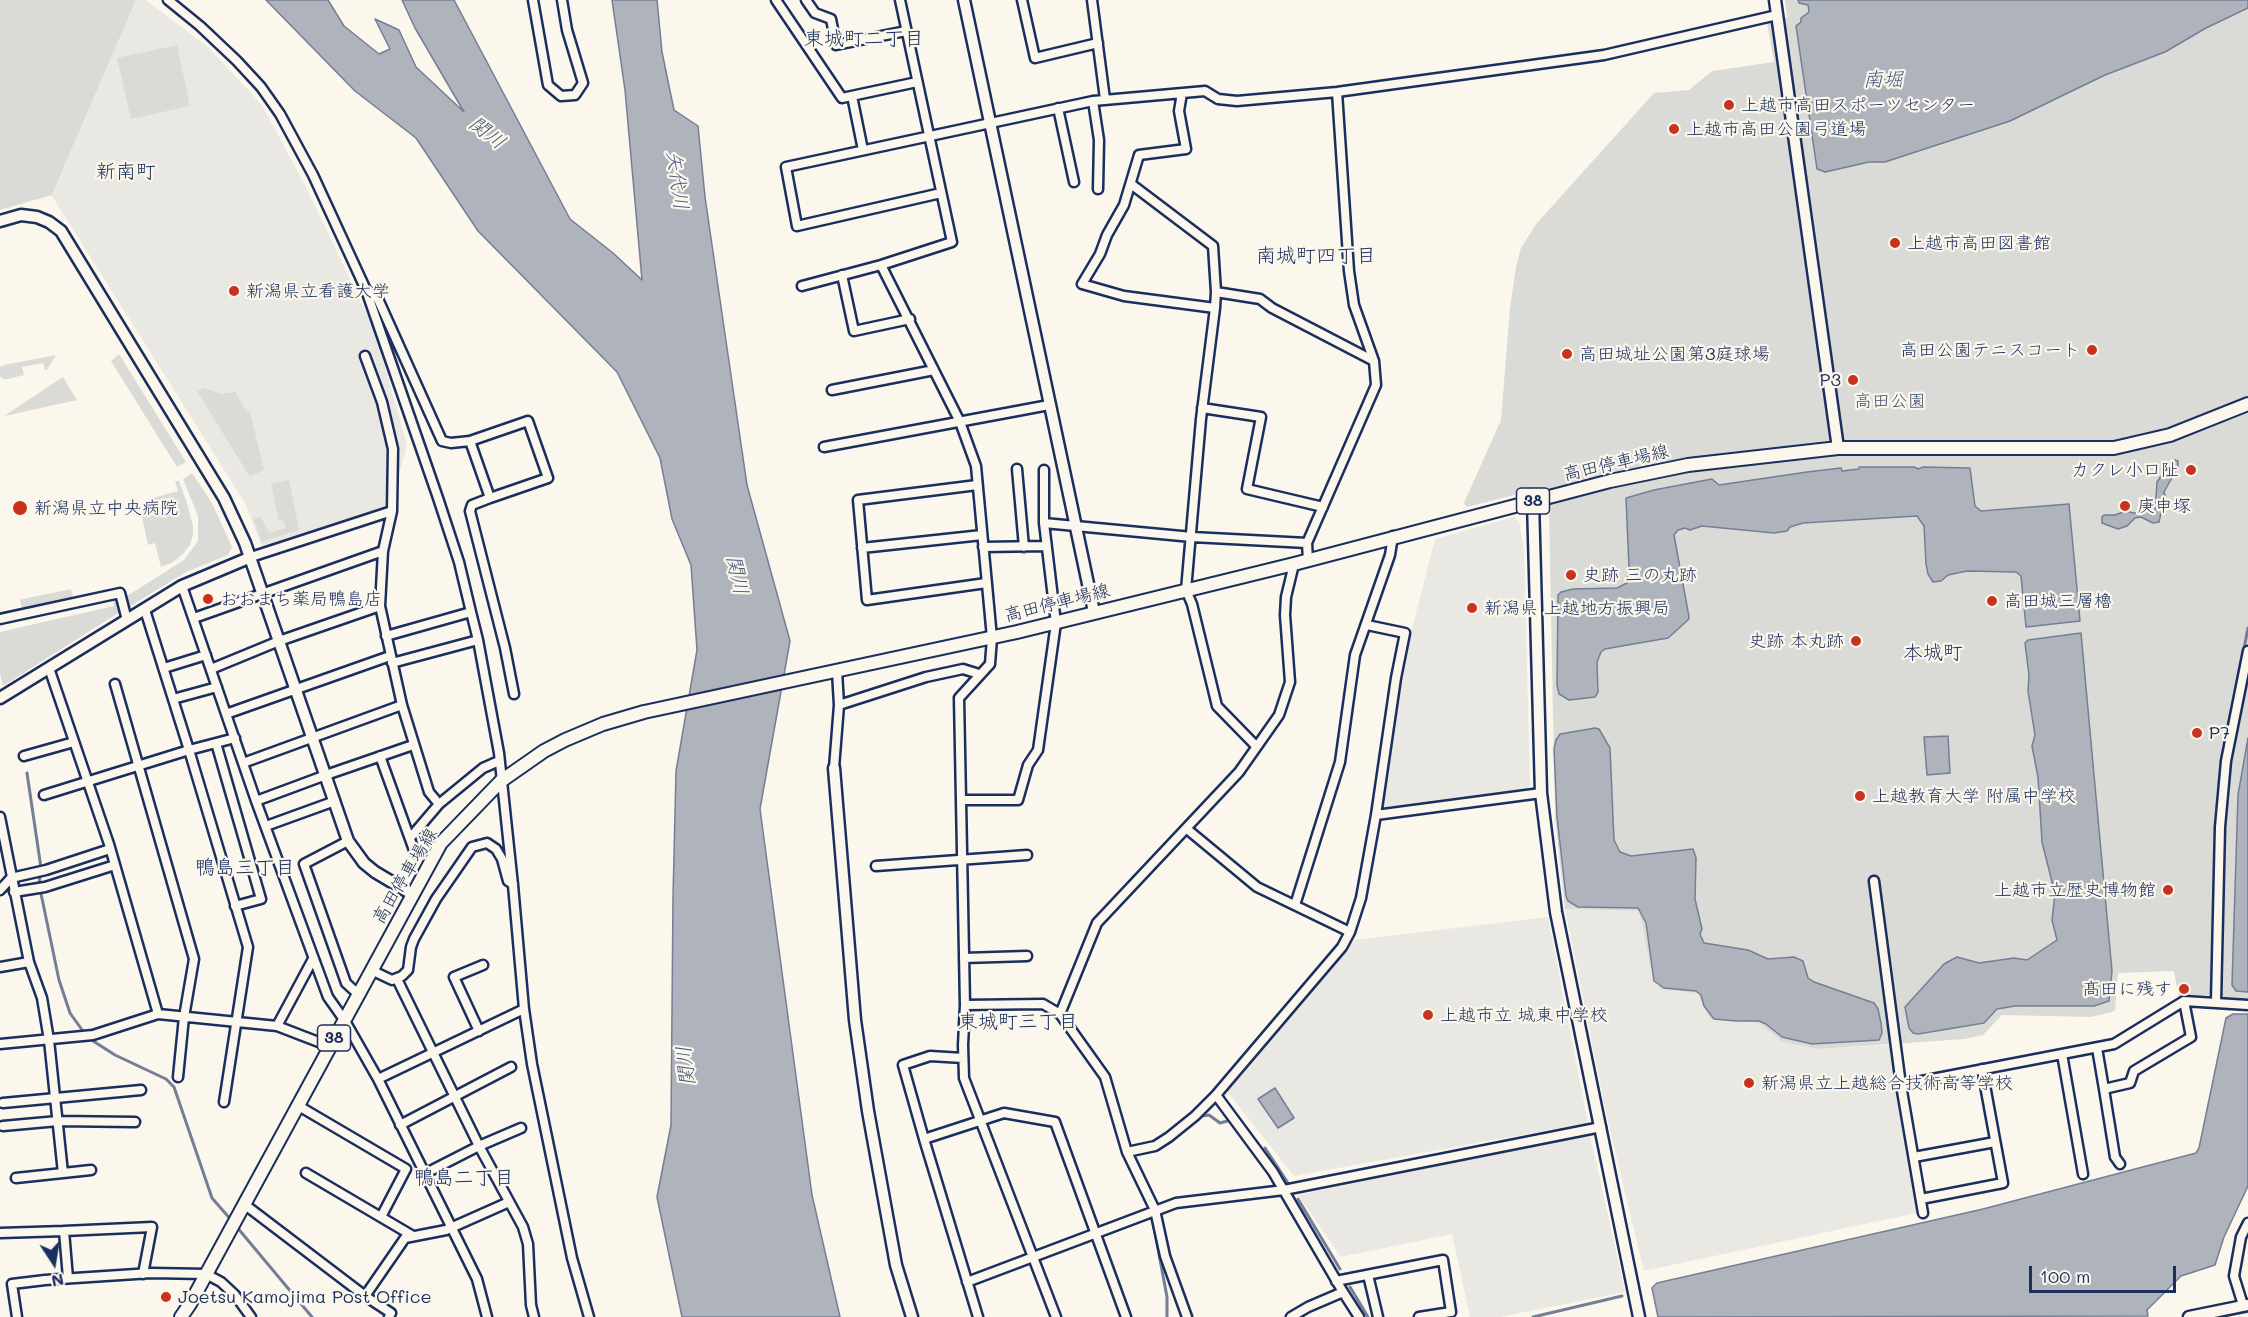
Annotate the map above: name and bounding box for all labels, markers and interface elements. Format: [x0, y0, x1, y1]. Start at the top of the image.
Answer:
district label: 東城町二丁目 [804, 27, 924, 51]
water label: 南堀 [1863, 68, 1903, 92]
place label: 上越市高田スポーツセンター [1741, 94, 1975, 116]
marker: 上越市高田スポーツセンター [1722, 98, 1736, 112]
water label: 関川 [464, 111, 510, 155]
place label: 上越市高田公園弓道場 [1686, 118, 1866, 140]
marker: 上越市高田公園弓道場 [1667, 122, 1681, 136]
water label: 矢代川 [661, 149, 693, 211]
district label: 新南町 [96, 160, 156, 184]
place label: 上越市高田図書館 [1907, 232, 2051, 254]
marker: 上越市高田図書館 [1888, 236, 1902, 250]
district label: 南城町四丁目 [1256, 244, 1376, 268]
place label: 新潟県立看護大学 [246, 280, 390, 302]
marker: 新潟県立看護大学 [227, 284, 241, 298]
place label: 高田公園テニスコート [1900, 339, 2080, 361]
place label: 高田城址公園第3庭球場 [1579, 343, 1770, 365]
marker: 高田公園テニスコート [2085, 343, 2099, 357]
marker: 高田城址公園第3庭球場 [1560, 347, 1574, 361]
place label: P3 [1819, 369, 1841, 391]
marker: P3 [1846, 373, 1860, 387]
park label: 高田公園 [1854, 390, 1926, 412]
street label: 高田停車場線 [1561, 440, 1671, 486]
place label: カクレ小口阯 [2071, 459, 2179, 481]
marker: カクレ小口阯 [2184, 463, 2198, 477]
road number: 38 [1516, 488, 1550, 514]
place label: 庚申塚 [2137, 495, 2191, 517]
place label: 新潟県立中央病院 [34, 497, 178, 519]
marker: 新潟県立中央病院 [11, 499, 29, 517]
marker: 庚申塚 [2118, 499, 2132, 513]
water label: 関川 [721, 553, 753, 597]
place label: 史跡 三の丸跡 [1583, 564, 1697, 586]
marker: 史跡 三の丸跡 [1564, 568, 1578, 582]
street label: 高田停車場線 [1002, 579, 1112, 627]
place label: おおまち薬局鴨島店 [220, 588, 382, 610]
place label: 高田城三層櫓 [2004, 590, 2112, 612]
marker: おおまち薬局鴨島店 [201, 592, 215, 606]
marker: 高田城三層櫓 [1985, 594, 1999, 608]
place label: 新潟県 上越地方振興局 [1484, 597, 1670, 619]
marker: 新潟県 上越地方振興局 [1465, 601, 1479, 615]
place label: 史跡 本丸跡 [1748, 630, 1844, 652]
marker: 史跡 本丸跡 [1849, 634, 1863, 648]
district label: 本城町 [1903, 641, 1963, 665]
place label: P7 [2209, 722, 2230, 744]
marker: P7 [2190, 726, 2204, 740]
place label: 上越教育大学 附属中学校 [1872, 785, 2076, 807]
marker: 上越教育大学 附属中学校 [1853, 789, 1867, 803]
street label: 高田停車場線 [368, 824, 442, 928]
district label: 鴨島三丁目 [195, 856, 295, 880]
place label: 上越市立歴史博物館 [1994, 879, 2156, 901]
marker: 上越市立歴史博物館 [2161, 883, 2175, 897]
place label: 髙田に残す [2082, 978, 2172, 1000]
marker: 髙田に残す [2177, 982, 2191, 996]
place label: 上越市立 城東中学校 [1440, 1004, 1608, 1026]
marker: 上越市立 城東中学校 [1421, 1008, 1435, 1022]
district label: 東城町三丁目 [958, 1010, 1078, 1034]
road number: 38 [318, 1025, 350, 1051]
water label: 関川 [672, 1045, 700, 1087]
place label: 新潟県立上越総合技術高等学校 [1761, 1072, 2013, 1094]
marker: 新潟県立上越総合技術高等学校 [1742, 1076, 1756, 1090]
district label: 鴨島二丁目 [414, 1166, 514, 1190]
north arrow [24, 1233, 84, 1293]
scale bar [2032, 1254, 2179, 1292]
text: 100 m [2040, 1264, 2090, 1288]
text: N [50, 1270, 66, 1293]
place label: Joetsu Kamojima Post Office [178, 1286, 432, 1308]
marker: Joetsu Kamojima Post Office [159, 1290, 173, 1304]

